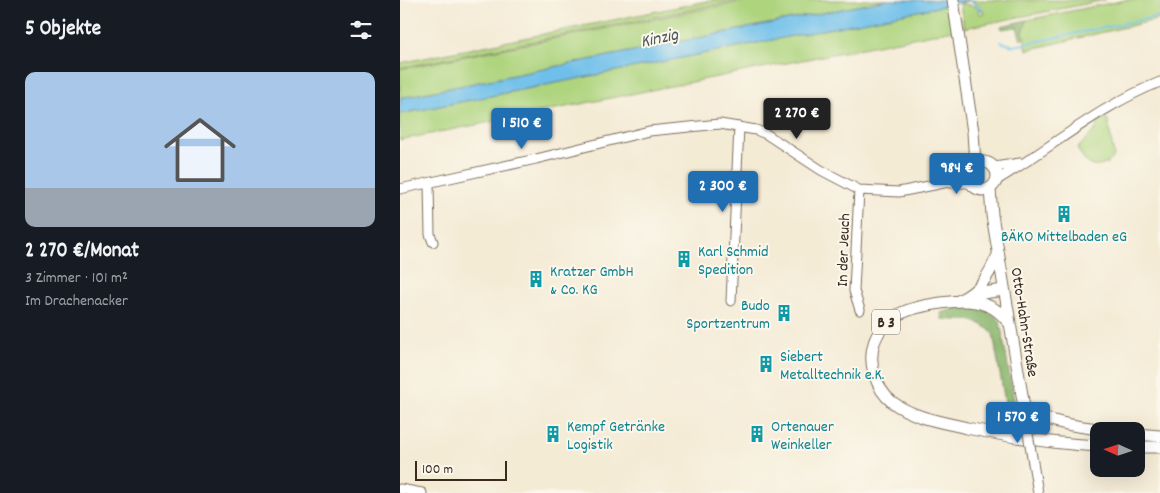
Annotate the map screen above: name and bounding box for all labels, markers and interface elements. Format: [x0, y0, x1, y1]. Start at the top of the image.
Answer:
text: 5 Objekte [25, 15, 101, 45]
icon: filters [347, 16, 375, 44]
water label: Kinzig [638, 23, 682, 56]
pin: 2 270 € [751, 98, 843, 140]
text: 2 270 € [774, 102, 820, 125]
icon: home [155, 105, 245, 195]
pin: 1 510 € [476, 108, 568, 150]
text: 1 510 € [502, 112, 542, 135]
pin: 984 € [922, 152, 992, 195]
text: 984 € [941, 157, 973, 180]
pin: 2 300 € [677, 170, 769, 213]
text: 2 300 € [699, 175, 747, 198]
building icon: BÄKO Mittelbaden eG [1054, 204, 1074, 224]
street label: In der Jeuch [832, 213, 857, 287]
place label: BÄKO Mittelbaden eG [1001, 226, 1127, 249]
text: 2 270 €/Monat [25, 237, 139, 267]
place label: Karl Schmid Spedition [698, 241, 769, 282]
building icon: Karl Schmid Spedition [674, 249, 694, 269]
place label: Kratzer GmbH & Co. KG [550, 261, 634, 302]
street label: Otto-Hahn-Straße [1004, 266, 1044, 379]
text: 3 Zimmer · 101 m² [25, 267, 128, 290]
building icon: Kratzer GmbH & Co. KG [526, 269, 546, 289]
text: Im Drachenacker [25, 290, 128, 313]
place label: Budo Sportzentrum [686, 295, 770, 336]
building icon: Budo Sportzentrum [774, 303, 794, 323]
road number: B 3 [872, 310, 900, 334]
place label: Siebert Metalltechnik e.K. [780, 346, 884, 387]
building icon: Siebert Metalltechnik e.K. [756, 354, 776, 374]
pin: 1 570 € [972, 402, 1064, 444]
text: 1 570 € [997, 406, 1039, 429]
place label: Kempf Getränke Logistik [567, 416, 665, 457]
place label: Ortenauer Weinkeller [771, 416, 834, 457]
north arrow [1090, 422, 1145, 478]
map controls [1090, 422, 1145, 477]
building icon: Kempf Getränke Logistik [543, 424, 563, 444]
building icon: Ortenauer Weinkeller [747, 424, 767, 444]
scale bar [415, 458, 508, 481]
text: 100 m [422, 460, 453, 480]

